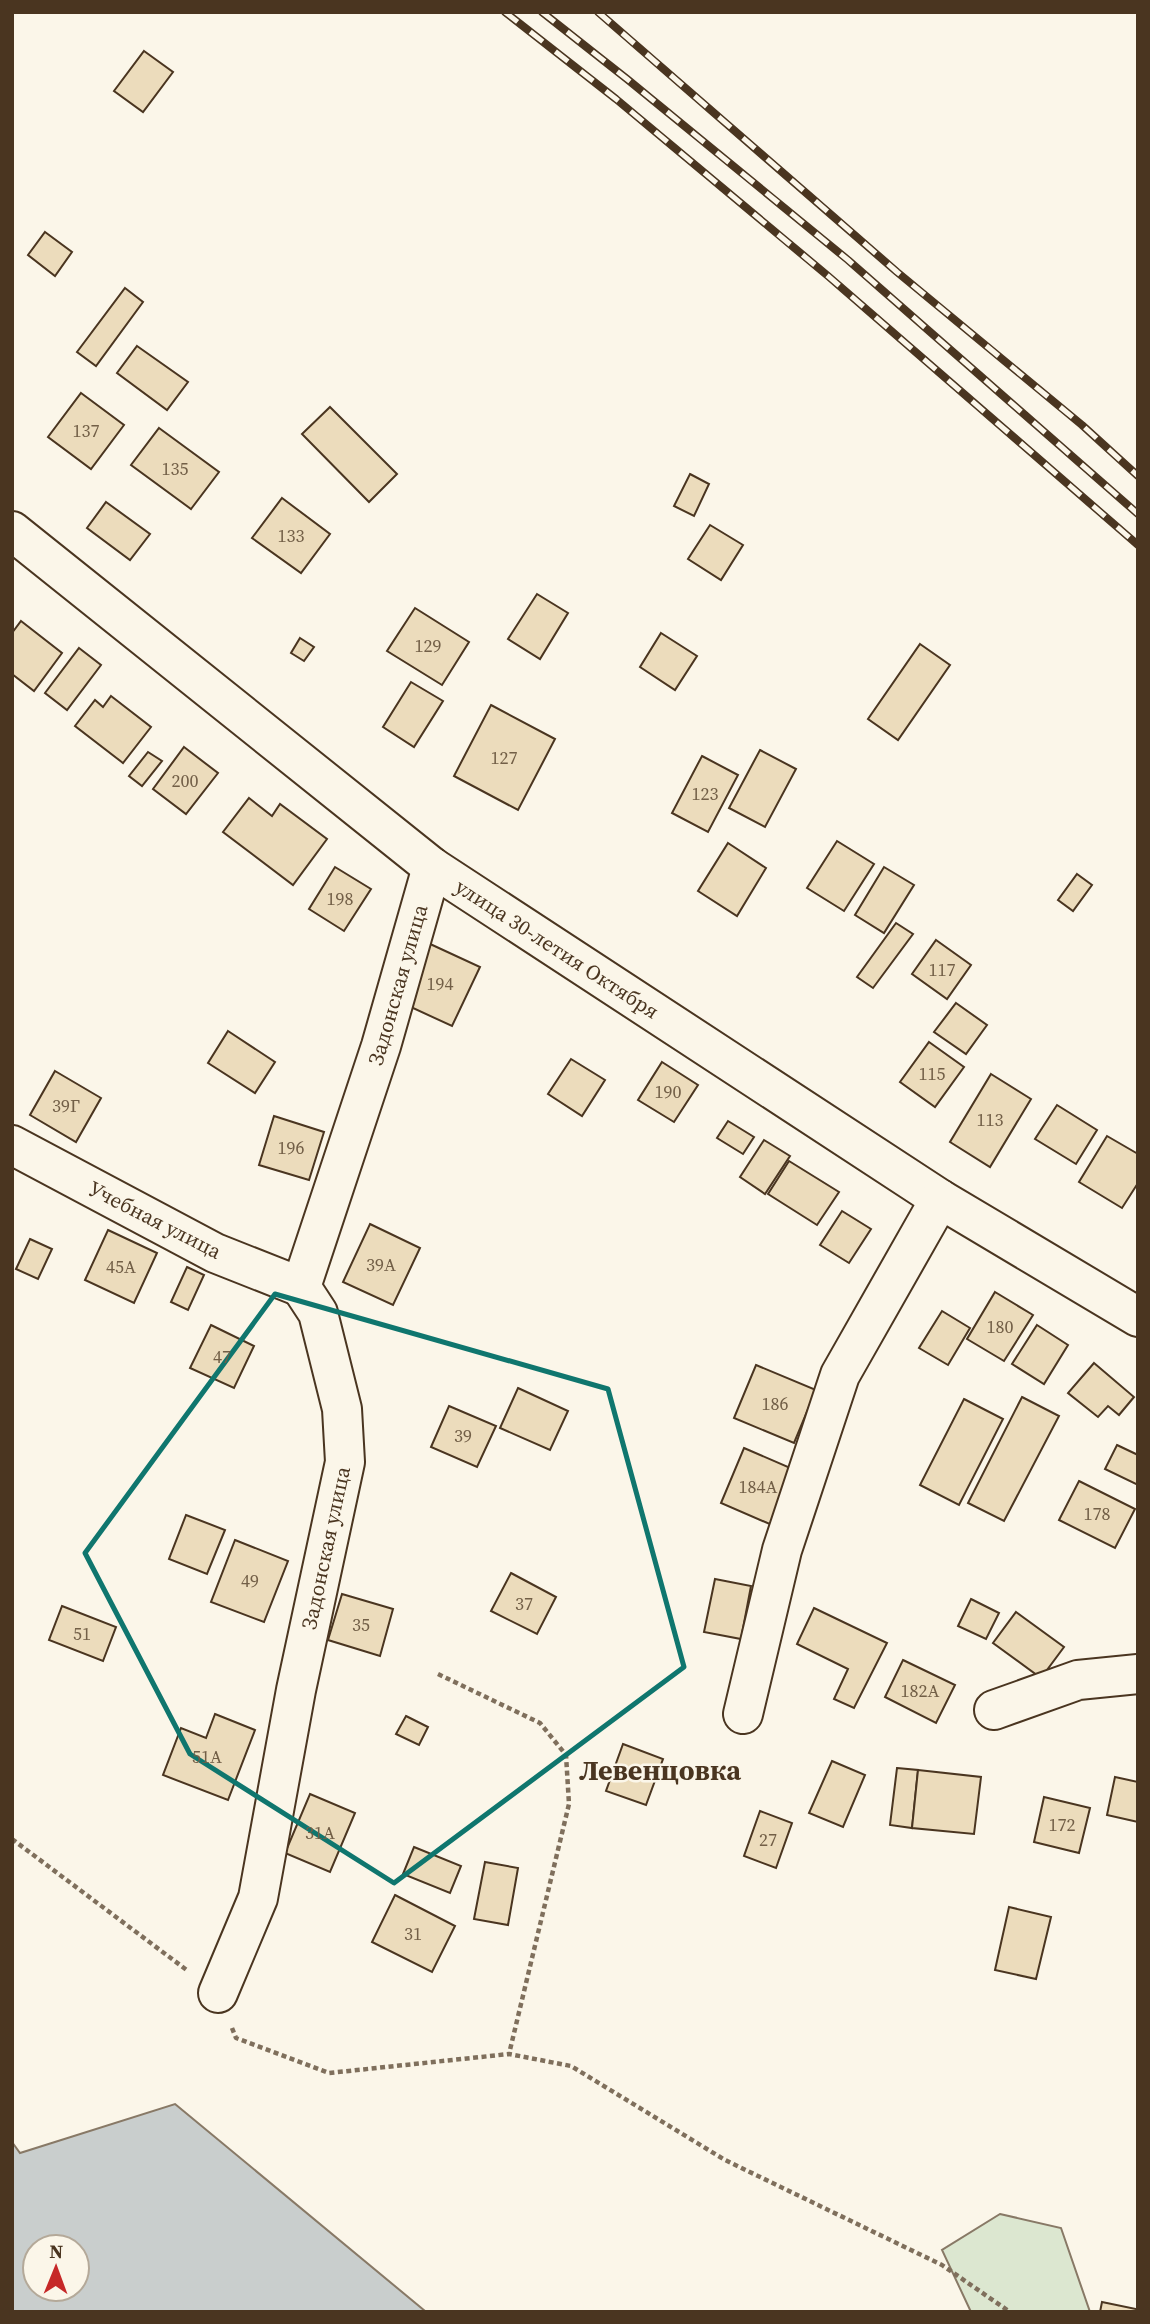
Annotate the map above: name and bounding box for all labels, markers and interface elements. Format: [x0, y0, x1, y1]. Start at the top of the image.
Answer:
house number: 137 [73, 418, 100, 443]
house number: 135 [162, 456, 189, 481]
house number: 133 [278, 523, 305, 548]
house number: 129 [415, 633, 442, 658]
house number: 127 [491, 745, 518, 770]
house number: 200 [172, 768, 199, 793]
house number: 123 [692, 781, 719, 806]
street label: улица 30-летия Октября [450, 872, 665, 1025]
house number: 198 [327, 886, 354, 911]
street label: Задонская улица [361, 901, 434, 1069]
house number: 117 [929, 957, 956, 982]
house number: 194 [427, 971, 454, 996]
house number: 115 [919, 1061, 946, 1086]
house number: 190 [655, 1079, 682, 1104]
house number: 39Г [52, 1093, 80, 1118]
house number: 113 [977, 1107, 1004, 1132]
house number: 196 [278, 1135, 305, 1160]
street label: Учебная улица [84, 1174, 227, 1266]
house number: 39А [366, 1252, 396, 1277]
house number: 45А [106, 1254, 136, 1279]
house number: 180 [987, 1314, 1014, 1339]
house number: 47 [213, 1344, 231, 1369]
house number: 186 [762, 1391, 789, 1416]
house number: 39 [454, 1423, 472, 1448]
street label: Задонская улица [294, 1463, 357, 1632]
house number: 184А [739, 1474, 778, 1499]
house number: 178 [1084, 1501, 1111, 1526]
house number: 49 [241, 1568, 259, 1593]
house number: 37 [515, 1591, 533, 1616]
house number: 35 [352, 1612, 370, 1637]
house number: 51 [73, 1621, 91, 1646]
house number: 182А [901, 1678, 940, 1703]
house number: 51А [192, 1744, 222, 1769]
district label: Левенцовка [579, 1751, 741, 1789]
house number: 172 [1049, 1812, 1076, 1837]
house number: 31А [305, 1820, 335, 1845]
house number: 27 [759, 1827, 777, 1852]
house number: 31 [404, 1921, 422, 1946]
north arrow [21, 2233, 91, 2303]
text: N [49, 2238, 64, 2264]

